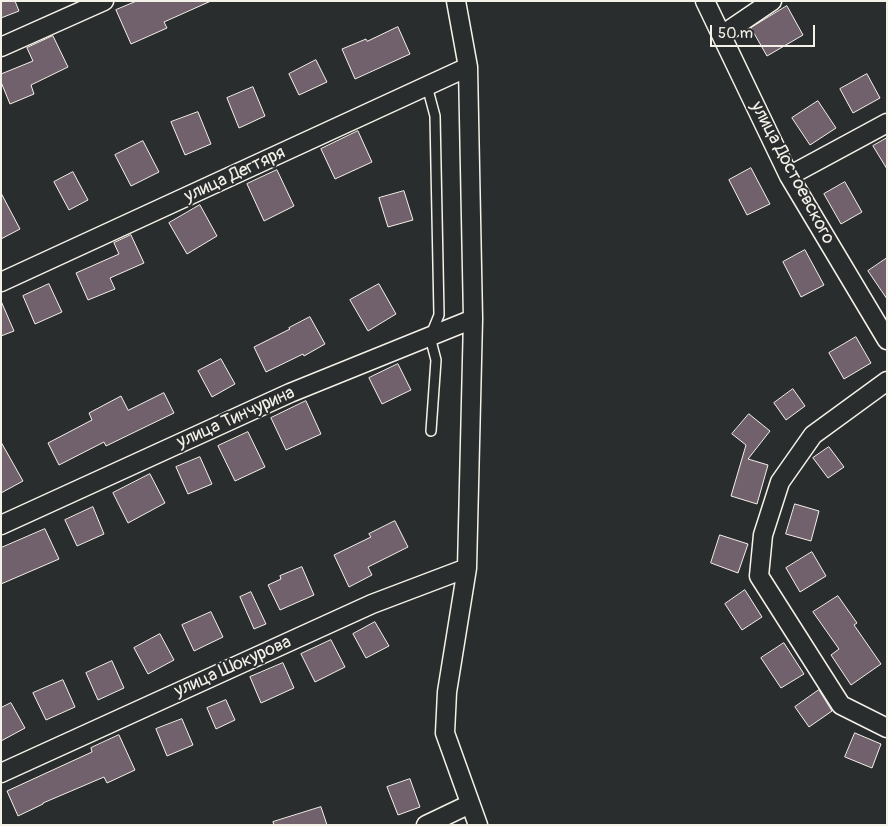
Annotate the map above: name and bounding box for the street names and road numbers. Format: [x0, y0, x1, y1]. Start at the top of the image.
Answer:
street label: улица Достоевского [745, 98, 839, 248]
street label: улица Дегтяря [181, 142, 289, 208]
street label: улица Тинчурина [174, 382, 298, 454]
street label: улица Шокурова [171, 632, 295, 702]

